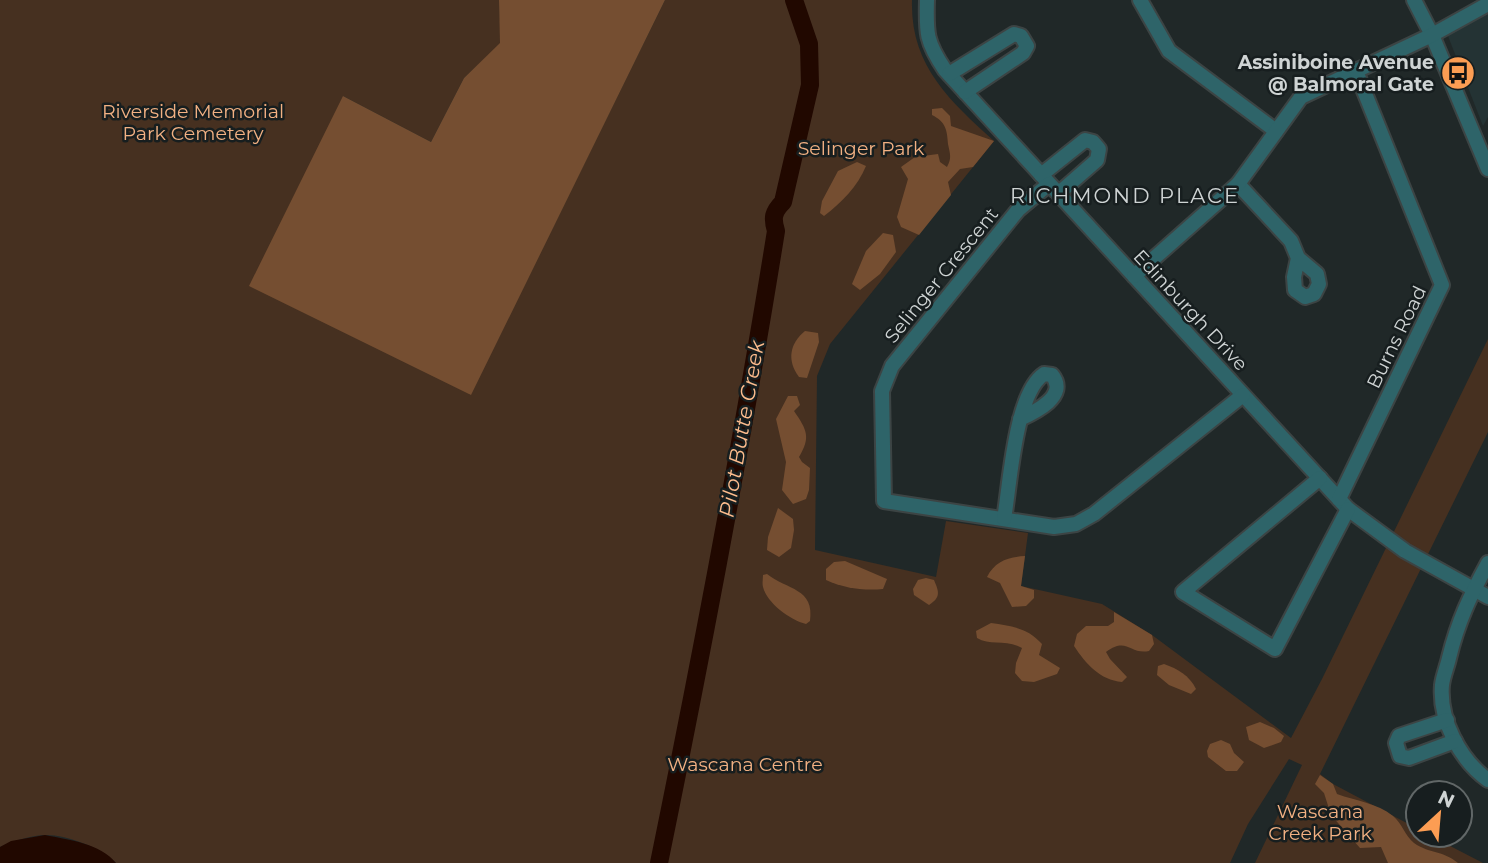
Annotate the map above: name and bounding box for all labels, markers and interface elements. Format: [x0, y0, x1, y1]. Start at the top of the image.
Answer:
place label: Assiniboine Avenue @ Balmoral Gate [1237, 51, 1434, 96]
bus stop icon: Assiniboine Avenue @ Balmoral Gate [1439, 54, 1477, 92]
park label: Riverside Memorial Park Cemetery [102, 100, 284, 145]
park label: Selinger Park [798, 137, 925, 160]
district label: RICHMOND PLACE [1010, 183, 1240, 208]
street label: Selinger Crescent [880, 203, 1003, 348]
street label: Edinburgh Drive [1129, 245, 1253, 376]
street label: Burns Road [1362, 282, 1431, 392]
water label: Pilot Butte Creek [714, 337, 770, 519]
park label: Wascana Centre [667, 753, 823, 776]
north arrow [1404, 779, 1474, 849]
text: N [1434, 785, 1458, 813]
park label: Wascana Creek Park [1268, 800, 1372, 845]

